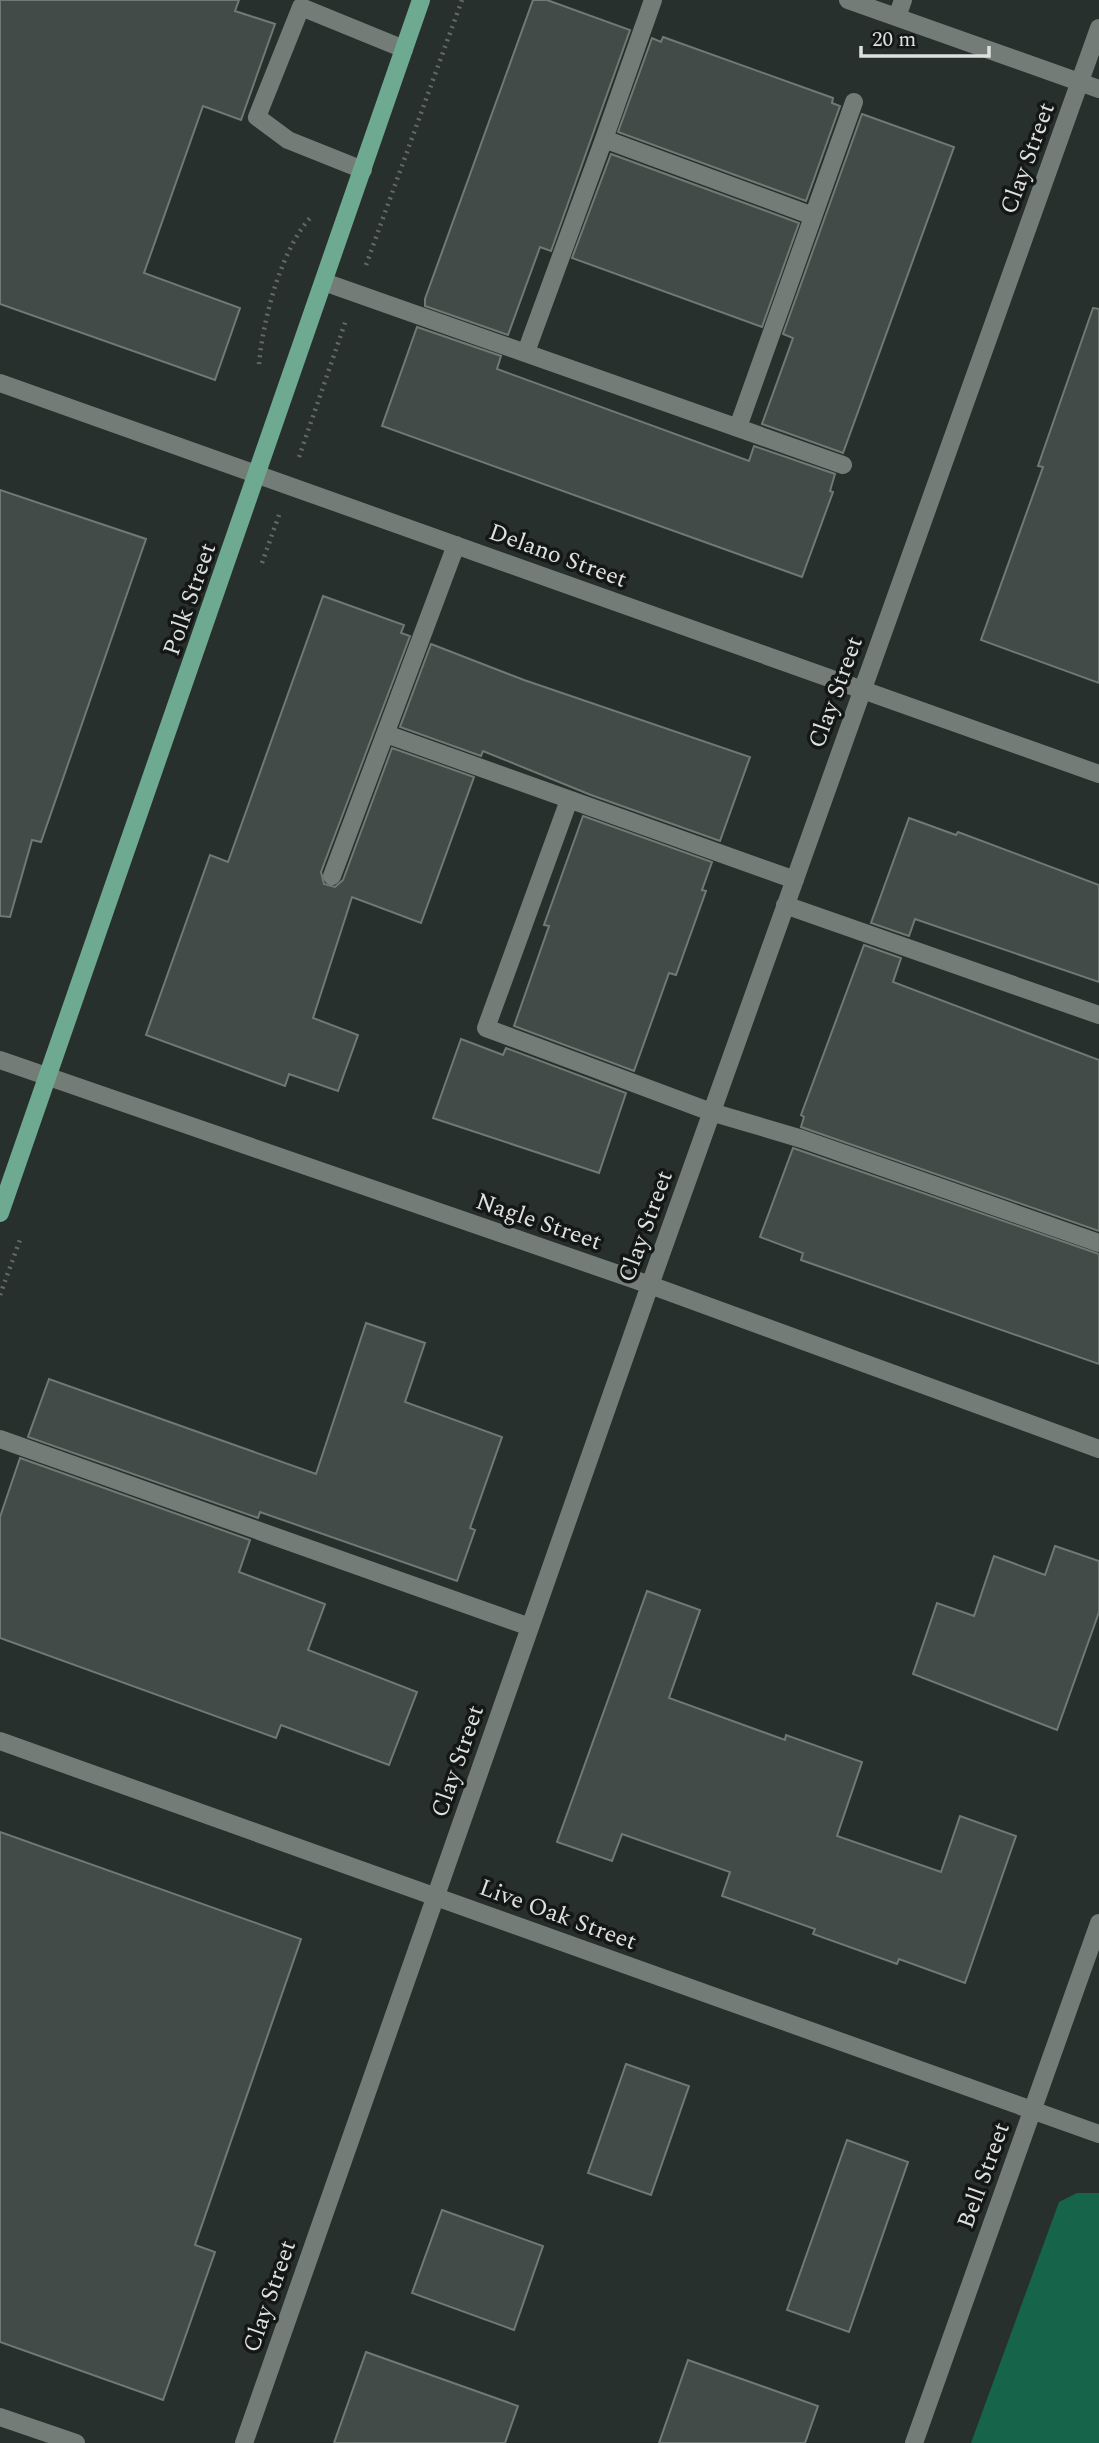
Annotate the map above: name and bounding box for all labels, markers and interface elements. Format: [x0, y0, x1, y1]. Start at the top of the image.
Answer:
scale bar [861, 14, 989, 58]
text: 20 m [872, 24, 916, 56]
street label: Clay Street [991, 97, 1065, 219]
street label: Delano Street [483, 514, 632, 598]
street label: Polk Street [154, 538, 226, 661]
street label: Clay Street [799, 631, 873, 753]
street label: Clay Street [609, 1165, 683, 1287]
street label: Nagle Street [471, 1184, 607, 1260]
street label: Clay Street [422, 1700, 494, 1822]
street label: Live Oak Street [474, 1870, 641, 1960]
street label: Bell Street [948, 2117, 1020, 2234]
street label: Clay Street [234, 2235, 306, 2357]

